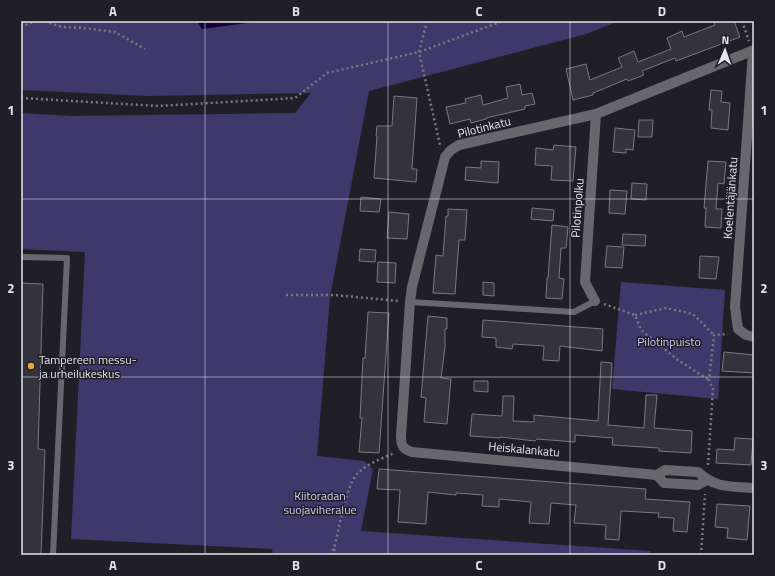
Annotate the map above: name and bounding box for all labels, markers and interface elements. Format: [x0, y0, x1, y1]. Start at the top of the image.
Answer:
text: A [109, 1, 117, 21]
text: B [292, 1, 300, 21]
text: C [475, 1, 483, 21]
text: D [658, 1, 666, 21]
north arrow [705, 30, 745, 70]
text: N [721, 32, 729, 48]
text: 1 [7, 100, 15, 120]
text: 1 [760, 100, 768, 120]
street label: Pilotinkatu [455, 111, 513, 143]
street label: Koelentäjänkatu [718, 156, 742, 240]
street label: Pilotinpolku [565, 178, 589, 238]
text: 2 [7, 278, 15, 298]
text: 2 [760, 278, 768, 298]
park label: Pilotinpuisto [637, 332, 701, 351]
place label: Tampereen messu- ja urheilukeskus [38, 350, 137, 383]
marker: Tampereen messu- ja urheilukeskus [26, 361, 36, 371]
street label: Heiskalankatu [488, 436, 560, 462]
text: 3 [7, 455, 15, 475]
text: 3 [760, 455, 768, 475]
park label: Kiitoradan suojaviheralue [283, 486, 357, 519]
text: A [109, 555, 117, 575]
text: B [292, 555, 300, 575]
text: C [475, 555, 483, 575]
text: D [658, 555, 666, 575]

